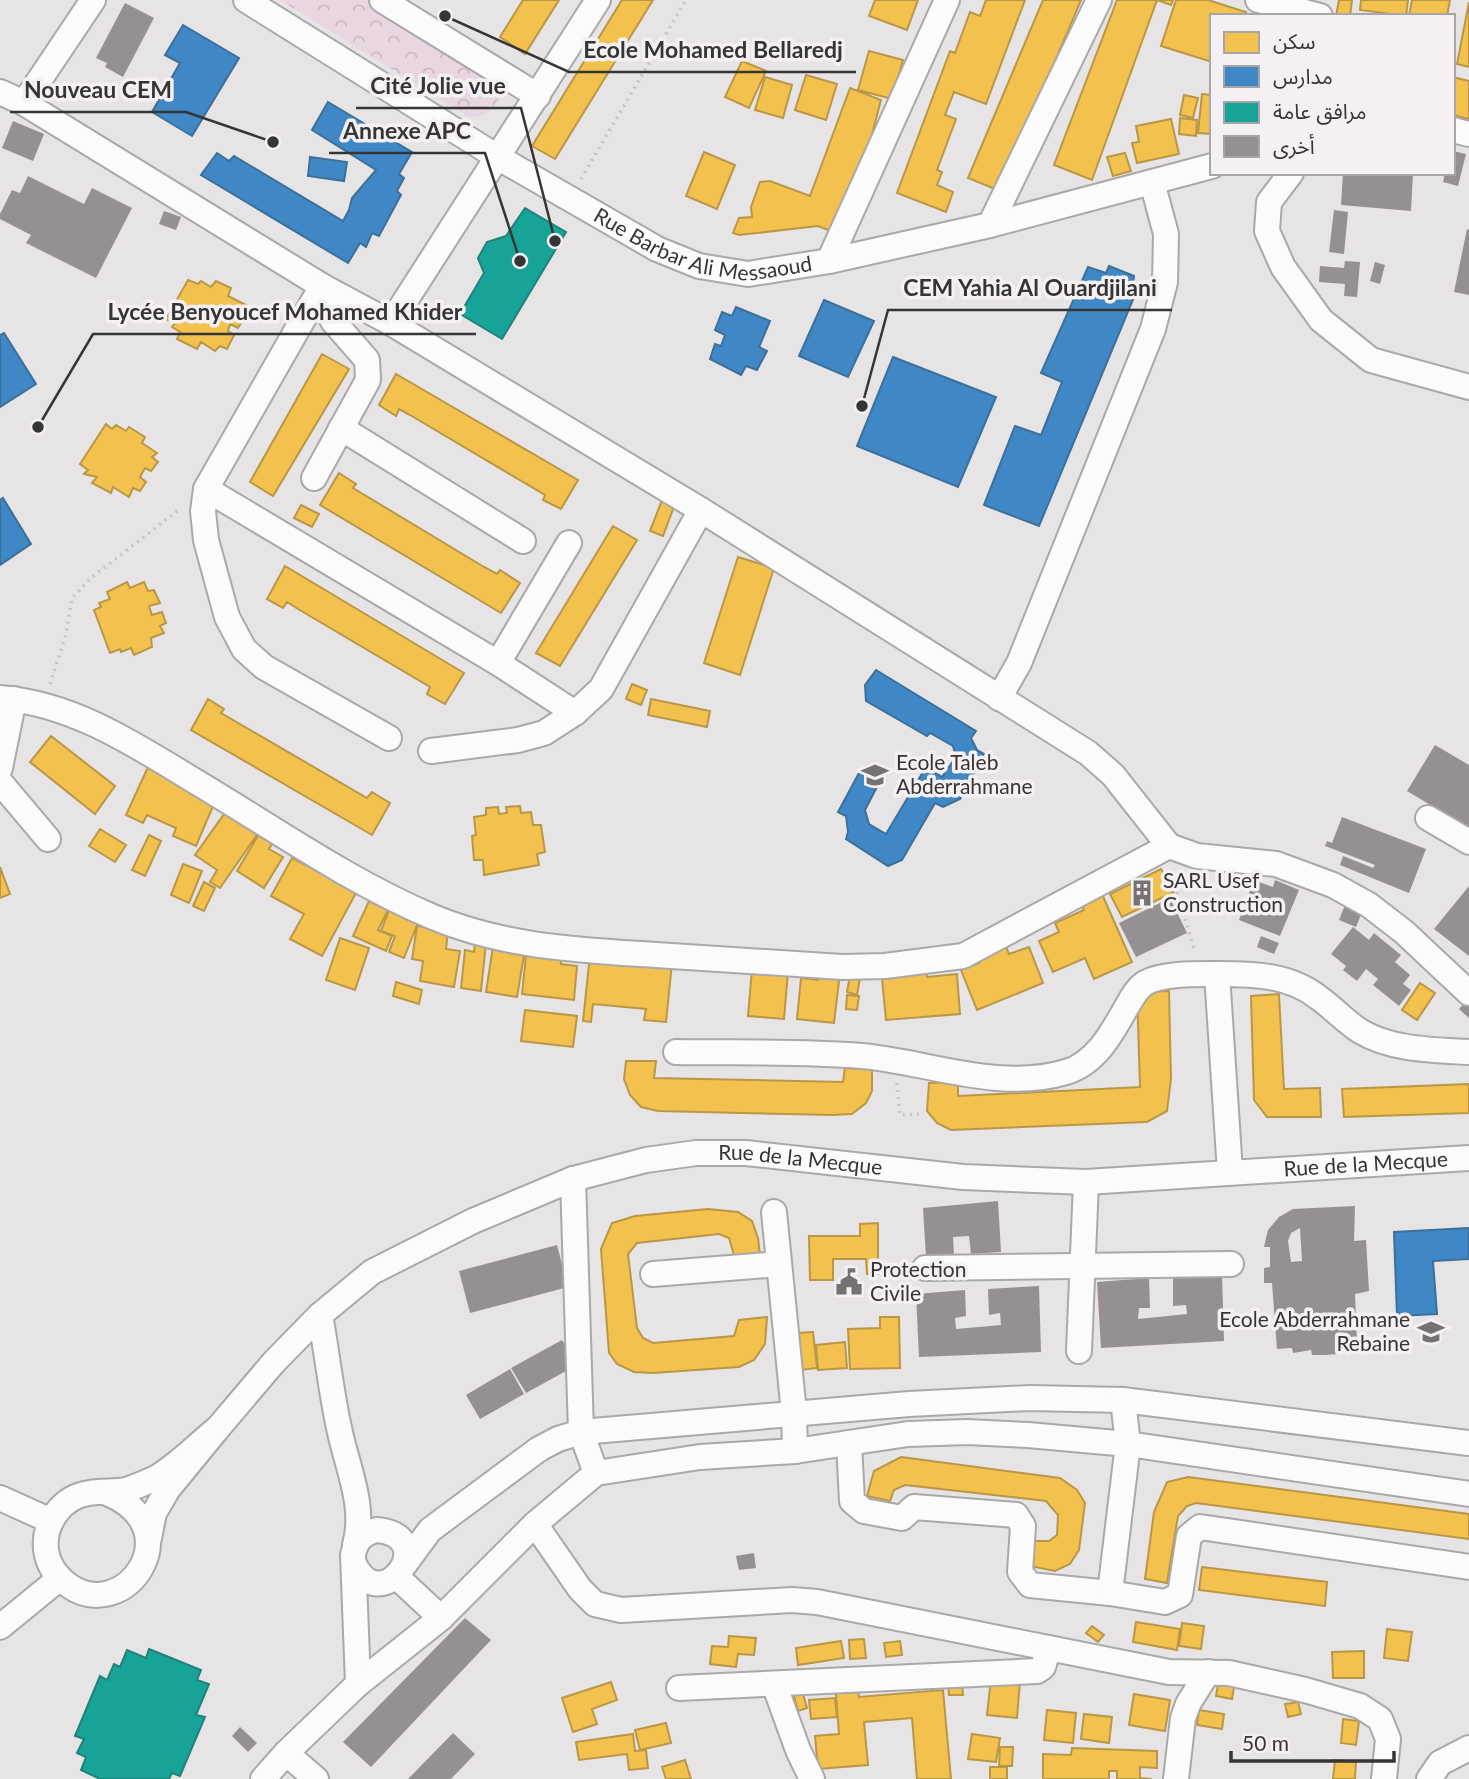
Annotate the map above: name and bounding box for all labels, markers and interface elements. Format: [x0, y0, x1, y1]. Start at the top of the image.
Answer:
legend [1210, 14, 1455, 175]
callout: Ecole Mohamed Bellaredj [569, 28, 856, 72]
text: سكن [1273, 28, 1315, 54]
text: Ecole Mohamed Bellaredj [583, 35, 843, 63]
text: مدارس [1273, 63, 1333, 89]
callout: Cité Jolie vue [356, 64, 521, 108]
callout: Nouveau CEM [10, 68, 186, 112]
text: Cité Jolie vue [370, 71, 506, 99]
text: Nouveau CEM [24, 75, 172, 103]
text: مرافق عامة [1273, 98, 1366, 125]
callout: Annexe APC [329, 109, 485, 153]
text: Annexe APC [342, 116, 471, 144]
text: أخرى [1273, 133, 1315, 159]
street label: Rue Barbar Ali Messaoud [590, 202, 814, 285]
callout: CEM Yahia Al Ouardjilani [888, 266, 1172, 310]
text: CEM Yahia Al Ouardjilani [903, 273, 1157, 301]
callout: Lycée Benyoucef Mohamed Khider [93, 290, 476, 334]
text: Lycée Benyoucef Mohamed Khider [108, 297, 463, 325]
place label: Ecole Taleb Abderrahmane [896, 749, 1033, 798]
school or university icon: Ecole Taleb Abderrahmane [860, 760, 890, 790]
place label: SARL Usef Construction [1163, 867, 1283, 916]
building icon: SARL Usef Construction [1127, 878, 1157, 908]
street label: Rue de la Mecque [718, 1139, 884, 1179]
street label: Rue de la Mecque [1283, 1145, 1449, 1181]
place label: Protection Civile [870, 1256, 967, 1305]
public building icon: Protection Civile [834, 1267, 864, 1297]
place label: Ecole Abderrahmane Rebaine [1219, 1306, 1410, 1355]
school or university icon: Ecole Abderrahmane Rebaine [1416, 1317, 1446, 1347]
scale bar [1231, 1720, 1394, 1764]
text: 50 m [1242, 1730, 1289, 1755]

